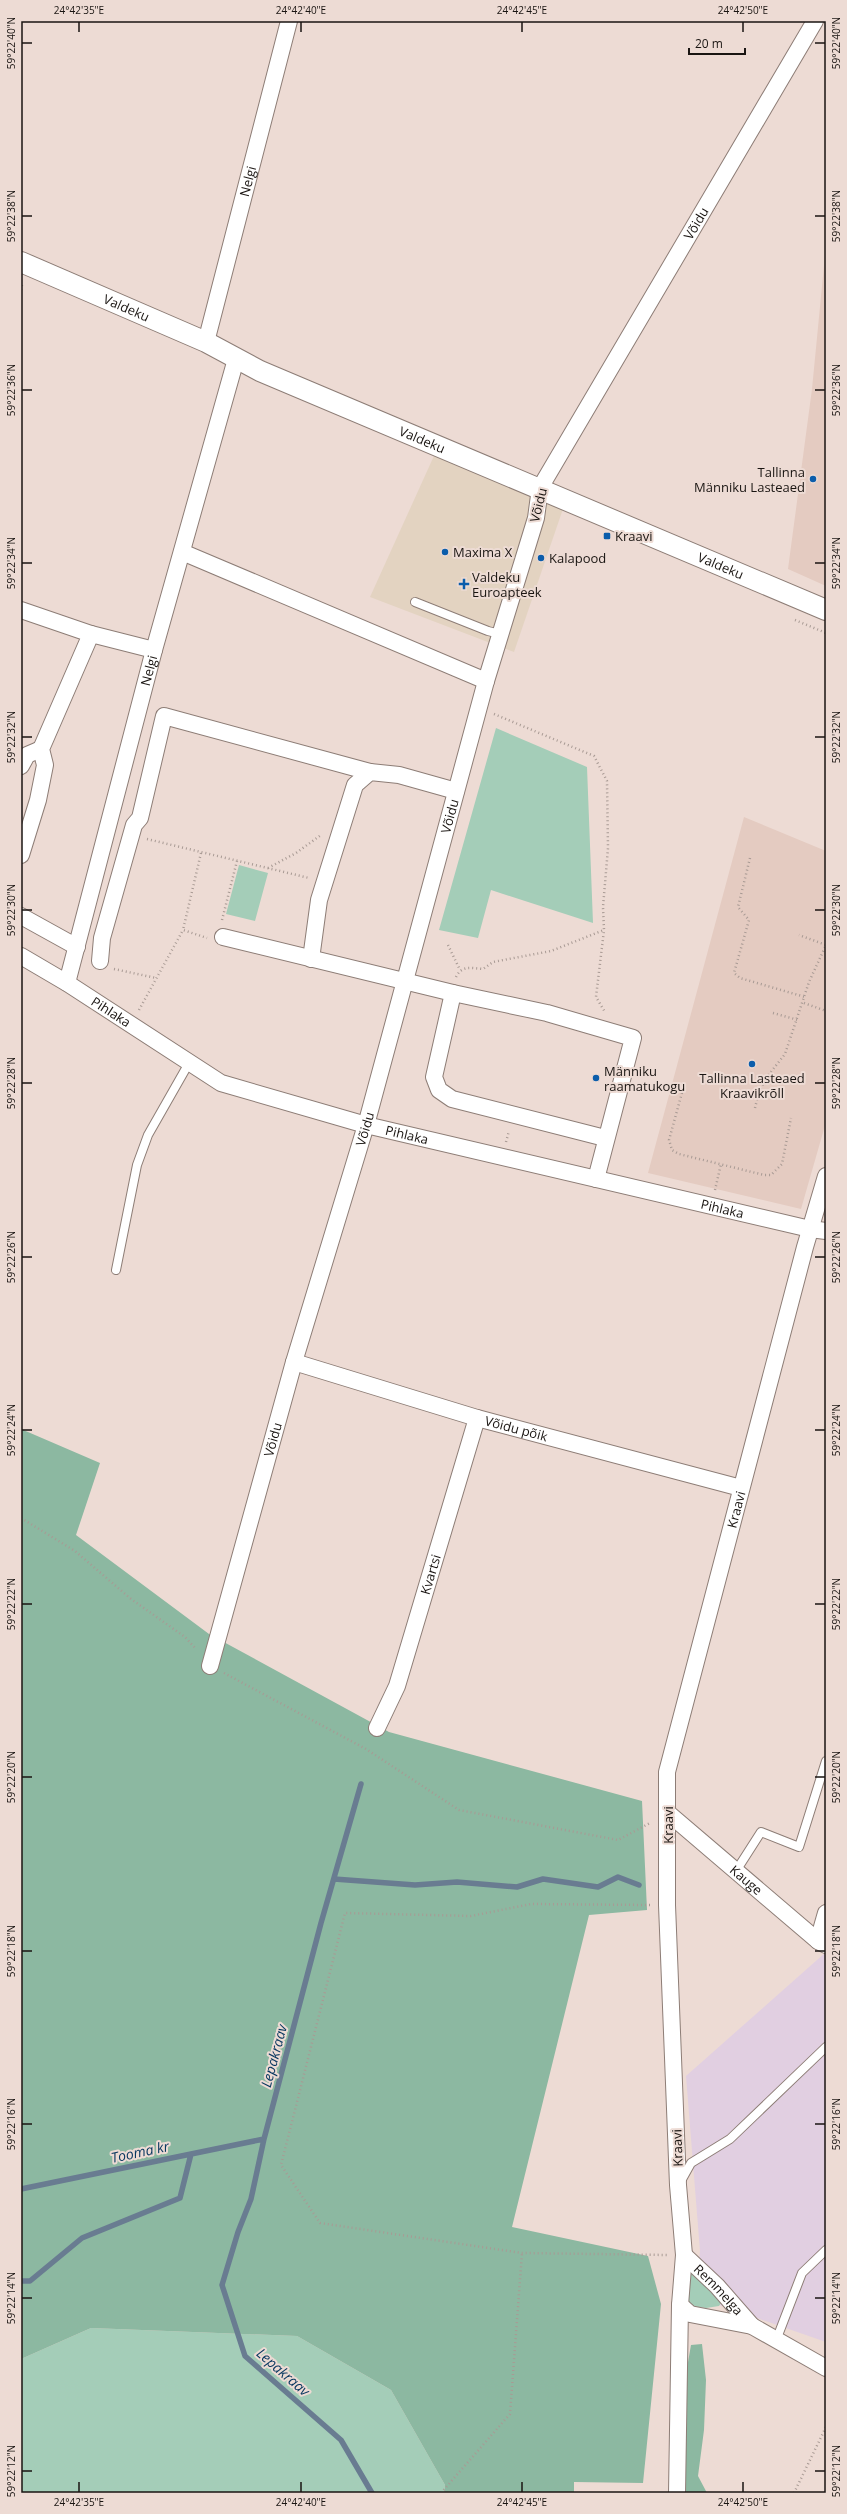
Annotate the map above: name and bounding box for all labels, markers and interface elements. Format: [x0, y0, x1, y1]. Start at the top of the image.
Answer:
text: 24°42'35"E [54, 3, 104, 17]
text: 24°42'40"E [276, 3, 326, 17]
text: 24°42'45"E [497, 3, 547, 17]
text: 24°42'50"E [718, 3, 768, 17]
text: 59°22'40"N [4, 17, 18, 69]
text: 59°22'40"N [829, 17, 843, 69]
scale bar [689, 30, 745, 56]
text: 20 m [695, 35, 723, 52]
street label: Nelgi [235, 164, 260, 198]
text: 59°22'38"N [4, 190, 18, 242]
text: 59°22'38"N [829, 190, 843, 242]
street label: Võidu [679, 204, 712, 243]
street label: Valdeku [101, 290, 152, 326]
text: 59°22'36"N [4, 364, 18, 416]
text: 59°22'36"N [829, 364, 843, 416]
street label: Valdeku [396, 422, 448, 457]
place label: Tallinna Männiku Lasteaed [694, 463, 805, 496]
marker: Tallinna Männiku Lasteaed [808, 474, 818, 484]
street label: Võidu [525, 486, 551, 524]
place label: Kraavi [615, 527, 653, 545]
marker: Kraavi [602, 531, 612, 541]
text: 59°22'34"N [4, 537, 18, 589]
text: 59°22'34"N [829, 537, 843, 589]
place label: Maxima X [453, 543, 513, 561]
marker: Maxima X [440, 547, 450, 557]
street label: Valdeku [695, 548, 747, 583]
place label: Kalapood [549, 549, 606, 567]
marker: Kalapood [536, 553, 546, 563]
place label: Valdeku Euroapteek [472, 568, 542, 601]
marker: Valdeku Euroapteek [459, 579, 469, 589]
street label: Nelgi [136, 653, 161, 688]
text: 59°22'32"N [4, 711, 18, 763]
text: 59°22'32"N [829, 711, 843, 763]
street label: Võidu [436, 797, 463, 835]
text: 59°22'30"N [4, 884, 18, 936]
text: 59°22'30"N [829, 884, 843, 936]
street label: Pihlaka [88, 992, 134, 1031]
text: 59°22'28"N [4, 1057, 18, 1109]
text: 59°22'28"N [829, 1057, 843, 1109]
marker: Tallinna Lasteaed Kraavikrõll [747, 1059, 757, 1069]
place label: Männiku raamatukogu [604, 1062, 685, 1095]
place label: Tallinna Lasteaed Kraavikrõll [699, 1069, 805, 1102]
marker: Männiku raamatukogu [591, 1073, 601, 1083]
street label: Võidu [351, 1110, 378, 1148]
street label: Pihlaka [384, 1121, 430, 1148]
street label: Pihlaka [699, 1195, 746, 1222]
text: 59°22'26"N [4, 1231, 18, 1283]
text: 59°22'26"N [829, 1231, 843, 1283]
text: 59°22'24"N [4, 1404, 18, 1456]
text: 59°22'24"N [829, 1404, 843, 1456]
street label: Võidu põik [483, 1411, 550, 1445]
street label: Võidu [259, 1420, 286, 1459]
street label: Kraavi [723, 1489, 749, 1530]
street label: Kvartsi [416, 1552, 445, 1597]
text: 59°22'22"N [4, 1578, 18, 1630]
text: 59°22'22"N [829, 1578, 843, 1630]
text: 59°22'20"N [4, 1751, 18, 1803]
text: 59°22'20"N [829, 1751, 843, 1803]
street label: Kraavi [659, 1806, 677, 1844]
street label: Kauge [726, 1861, 766, 1899]
text: 59°22'18"N [4, 1925, 18, 1977]
text: 59°22'18"N [829, 1925, 843, 1977]
water label: Lepakraav [256, 2021, 291, 2089]
text: 59°22'16"N [4, 2098, 18, 2150]
text: 59°22'16"N [829, 2098, 843, 2150]
street label: Kraavi [667, 2129, 687, 2167]
water label: Tooma kr [109, 2136, 171, 2167]
street label: Remmelga [690, 2260, 747, 2319]
text: 59°22'14"N [4, 2272, 18, 2324]
text: 59°22'14"N [829, 2272, 843, 2324]
water label: Lepakraav [253, 2343, 315, 2401]
text: 59°22'12"N [4, 2445, 18, 2497]
text: 59°22'12"N [829, 2445, 843, 2497]
text: 24°42'35"E [54, 2495, 104, 2509]
text: 24°42'40"E [276, 2495, 326, 2509]
text: 24°42'45"E [497, 2495, 547, 2509]
text: 24°42'50"E [718, 2495, 768, 2509]

